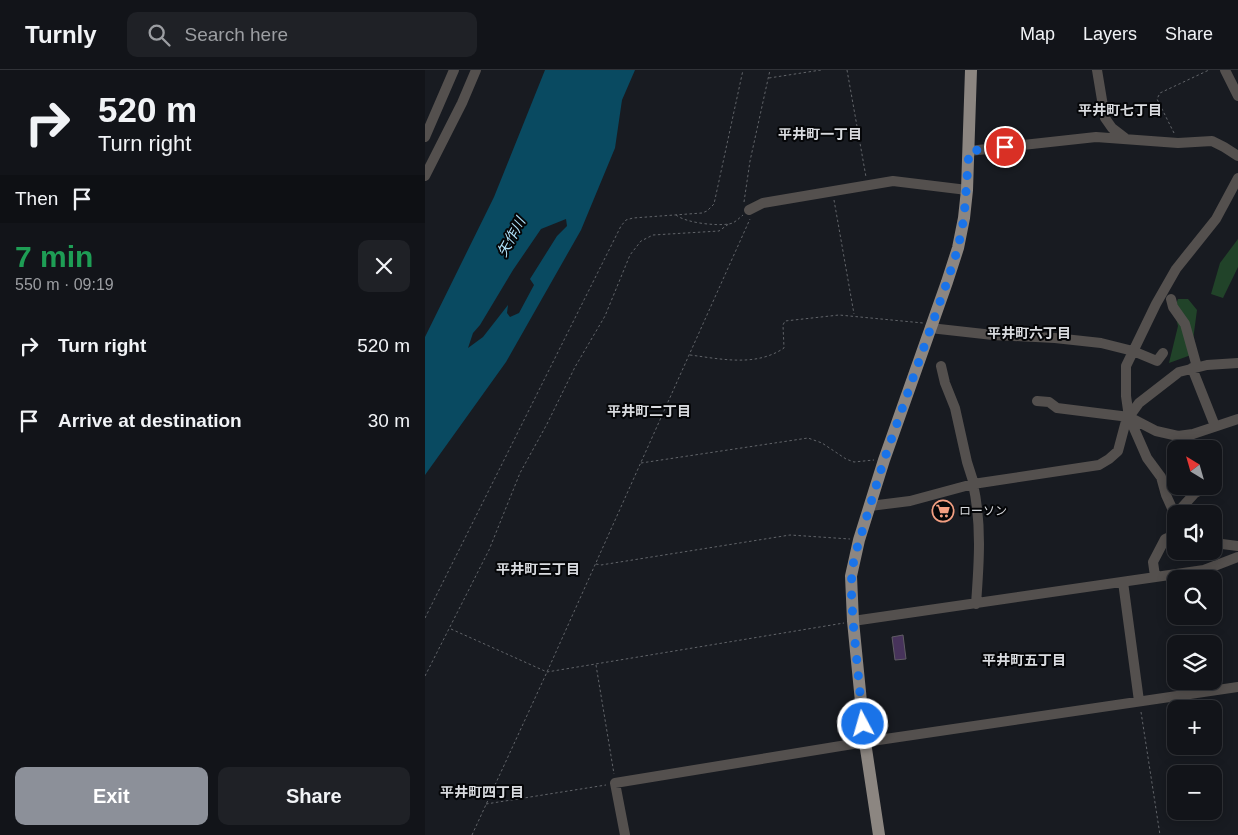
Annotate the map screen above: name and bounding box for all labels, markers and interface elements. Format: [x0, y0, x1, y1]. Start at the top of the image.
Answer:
search box [127, 12, 477, 57]
text: Turnly [25, 21, 97, 48]
icon: search [145, 21, 173, 49]
text: Search here [185, 24, 288, 45]
text: Map [1020, 24, 1055, 44]
text: Layers [1083, 24, 1137, 44]
text: Share [1165, 24, 1213, 44]
icon: right [15, 90, 80, 155]
text: 520 m [98, 90, 197, 129]
district label: 平井町七丁目 [1078, 102, 1162, 118]
district label: 平井町一丁目 [778, 126, 862, 142]
pin [984, 126, 1026, 168]
text: Turn right [98, 131, 191, 156]
icon: arrive [991, 133, 1019, 161]
icon: arrive [68, 185, 96, 213]
text: Then [15, 188, 58, 209]
water label: 矢作川 [494, 213, 529, 259]
text: 7 min [15, 240, 93, 273]
button: close [358, 240, 410, 292]
text: 550 m · 09:19 [15, 276, 114, 293]
district label: 平井町六丁目 [987, 325, 1071, 341]
icon: right [15, 332, 43, 360]
text: Turn right [58, 335, 146, 356]
text: 520 m [357, 335, 410, 356]
district label: 平井町二丁目 [607, 403, 691, 419]
icon: arrive [15, 407, 43, 435]
text: Arrive at destination [58, 410, 242, 431]
text: 30 m [368, 410, 410, 431]
north arrow [1167, 440, 1223, 495]
map controls [1167, 440, 1222, 820]
supermarket icon: ローソン [931, 499, 955, 523]
place label: ローソン [959, 504, 1007, 518]
button: sound [1167, 505, 1222, 560]
district label: 平井町三丁目 [496, 561, 580, 577]
button: search [1167, 570, 1222, 625]
button: layers [1167, 635, 1222, 690]
district label: 平井町五丁目 [982, 652, 1066, 668]
position arrow [836, 697, 888, 749]
button: + [1167, 700, 1222, 755]
button: − [1167, 765, 1222, 820]
button: Exit [15, 767, 208, 825]
button: Share [218, 767, 410, 825]
district label: 平井町四丁目 [440, 784, 524, 800]

